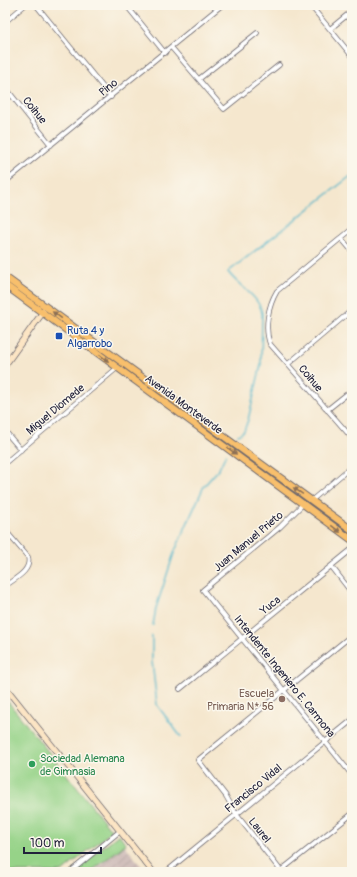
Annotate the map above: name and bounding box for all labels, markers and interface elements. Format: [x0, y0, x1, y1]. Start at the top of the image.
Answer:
street label: Pino [96, 76, 120, 99]
street label: Coihue [20, 94, 50, 127]
one-way arrow [52, 311, 62, 319]
place label: Ruta 4 y Algarrobo [67, 324, 112, 350]
marker: Ruta 4 y Algarrobo [54, 331, 64, 341]
one-way arrow [98, 354, 109, 362]
street label: Coihue [296, 362, 326, 395]
street label: Avenida Monteverde [143, 372, 225, 437]
street label: Miguel Diomede [24, 381, 87, 437]
one-way arrow [226, 447, 237, 455]
one-way arrow [292, 486, 303, 495]
street label: Juan Manuel Prieto [211, 509, 286, 574]
one-way arrow [331, 524, 341, 532]
street label: Yuca [257, 593, 283, 618]
street label: Intendente Ingeniero E. Carmona [231, 613, 338, 740]
place label: Escuela Primaria N* 56 [207, 687, 274, 713]
marker: Escuela Primaria N* 56 [277, 694, 287, 704]
place label: Sociedad Alemana de Gimnasia [40, 752, 125, 778]
marker: Sociedad Alemana de Gimnasia [27, 759, 37, 769]
street label: Francisco Vidal [222, 761, 284, 815]
street label: Laurel [246, 815, 273, 845]
scale bar [24, 829, 101, 855]
text: 100 m [30, 836, 65, 851]

